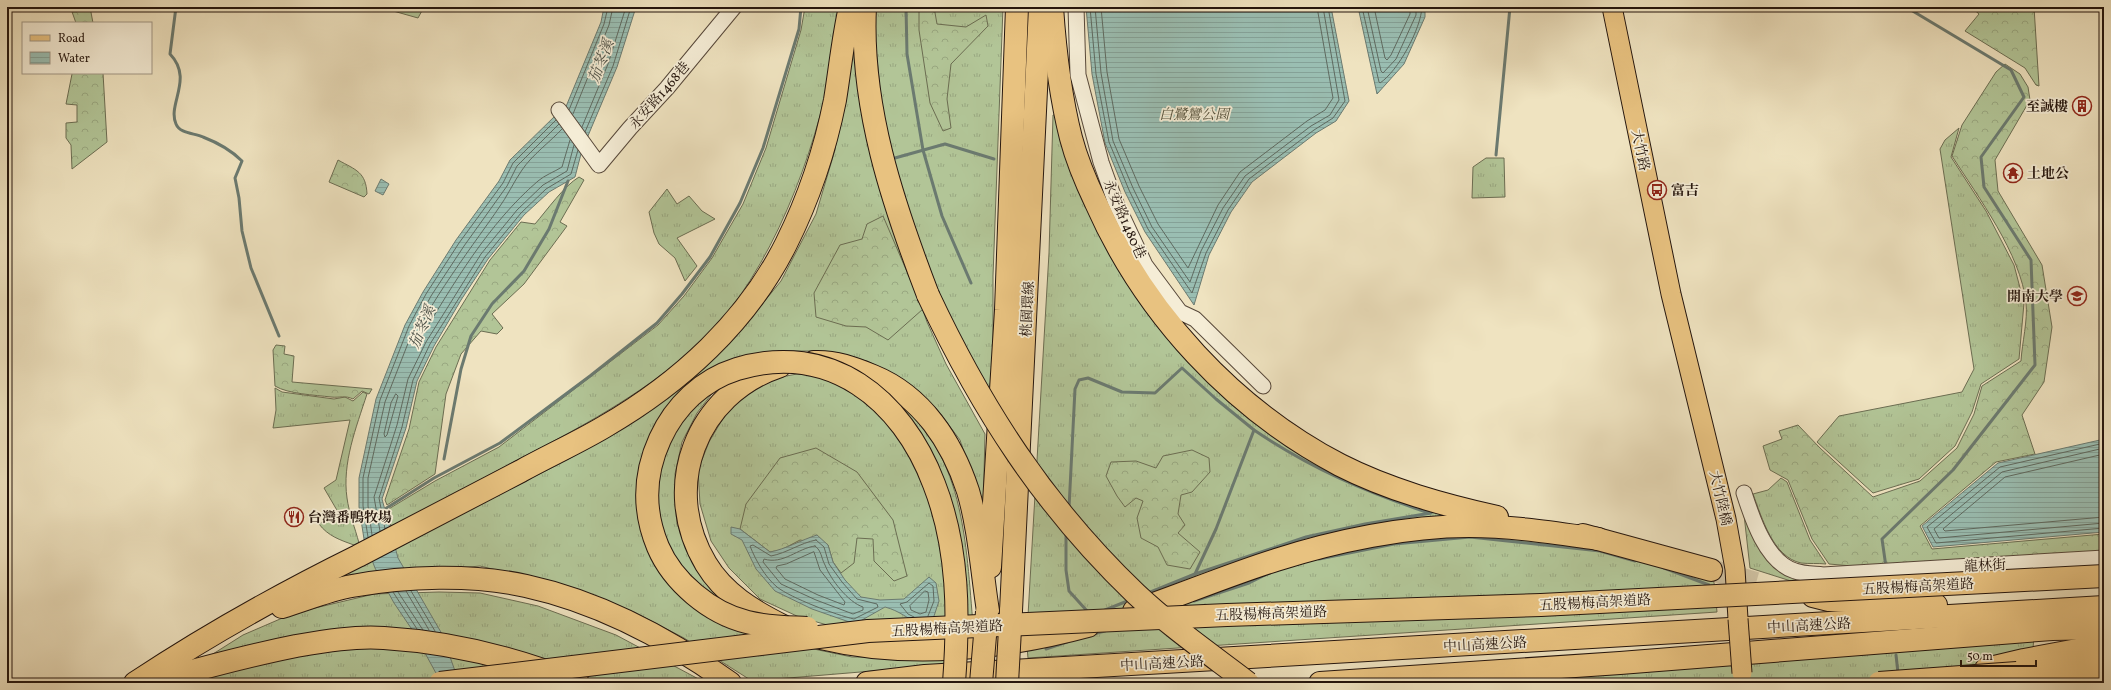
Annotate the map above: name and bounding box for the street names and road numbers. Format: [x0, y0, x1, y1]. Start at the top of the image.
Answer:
street label: 永安路1468巷 [625, 58, 695, 134]
street label: 大竹路 [1626, 128, 1653, 173]
street label: 永安路1480巷 [1098, 177, 1150, 262]
street label: 桃園環線 [1018, 281, 1039, 338]
street label: 大竹陸橋 [1704, 469, 1735, 528]
street label: 龍林街 [1964, 556, 2007, 577]
street label: 五股楊梅高架道路 [1862, 575, 1974, 600]
street label: 五股楊梅高架道路 [1539, 591, 1651, 616]
street label: 五股楊梅高架道路 [1215, 603, 1327, 626]
street label: 中山高速公路 [1767, 615, 1852, 638]
street label: 五股楊梅高架道路 [891, 617, 1003, 642]
street label: 中山高速公路 [1443, 634, 1528, 657]
street label: 中山高速公路 [1120, 653, 1205, 676]

